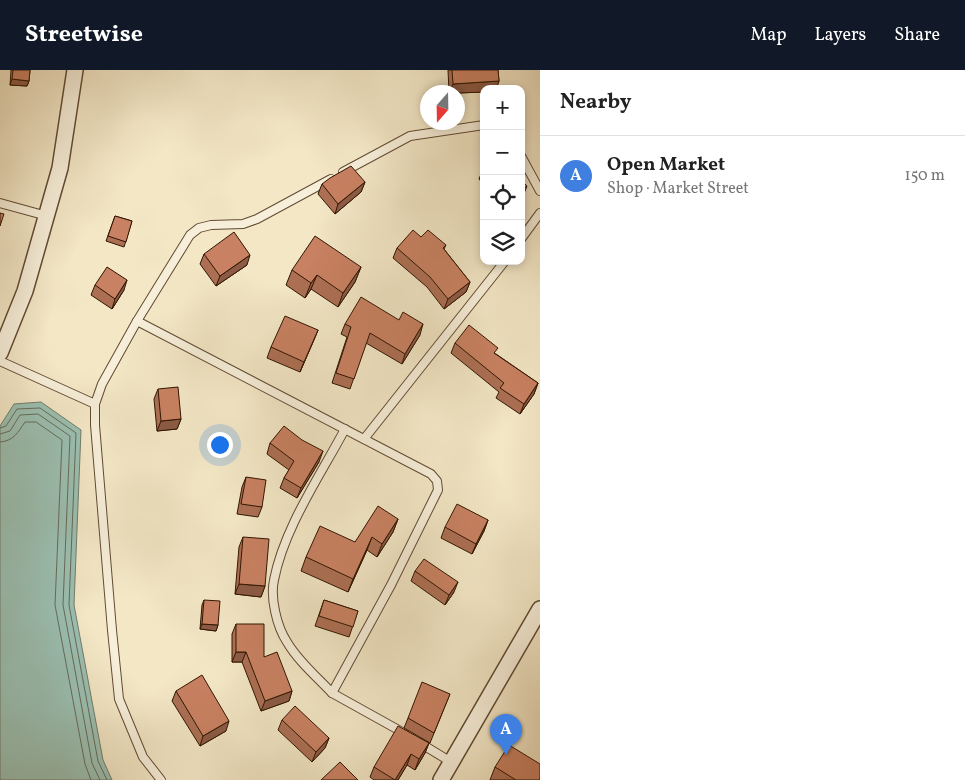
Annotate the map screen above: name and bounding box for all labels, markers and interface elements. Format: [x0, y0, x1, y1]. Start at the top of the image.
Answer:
text: Streetwise [25, 18, 143, 52]
text: Map [750, 23, 786, 48]
text: Layers [814, 23, 866, 48]
text: Share [894, 23, 940, 48]
north arrow [420, 85, 465, 130]
map controls [480, 85, 525, 265]
button: + [480, 85, 525, 130]
text: Nearby [560, 88, 631, 117]
button: − [480, 130, 525, 175]
text: Open Market [607, 152, 725, 178]
text: A [570, 165, 582, 187]
text: 150 m [904, 165, 945, 187]
button: locate [480, 175, 525, 220]
text: Shop · Market Street [607, 178, 749, 200]
button: layers [480, 220, 525, 265]
your location [207, 432, 233, 458]
pin: A [490, 714, 522, 755]

